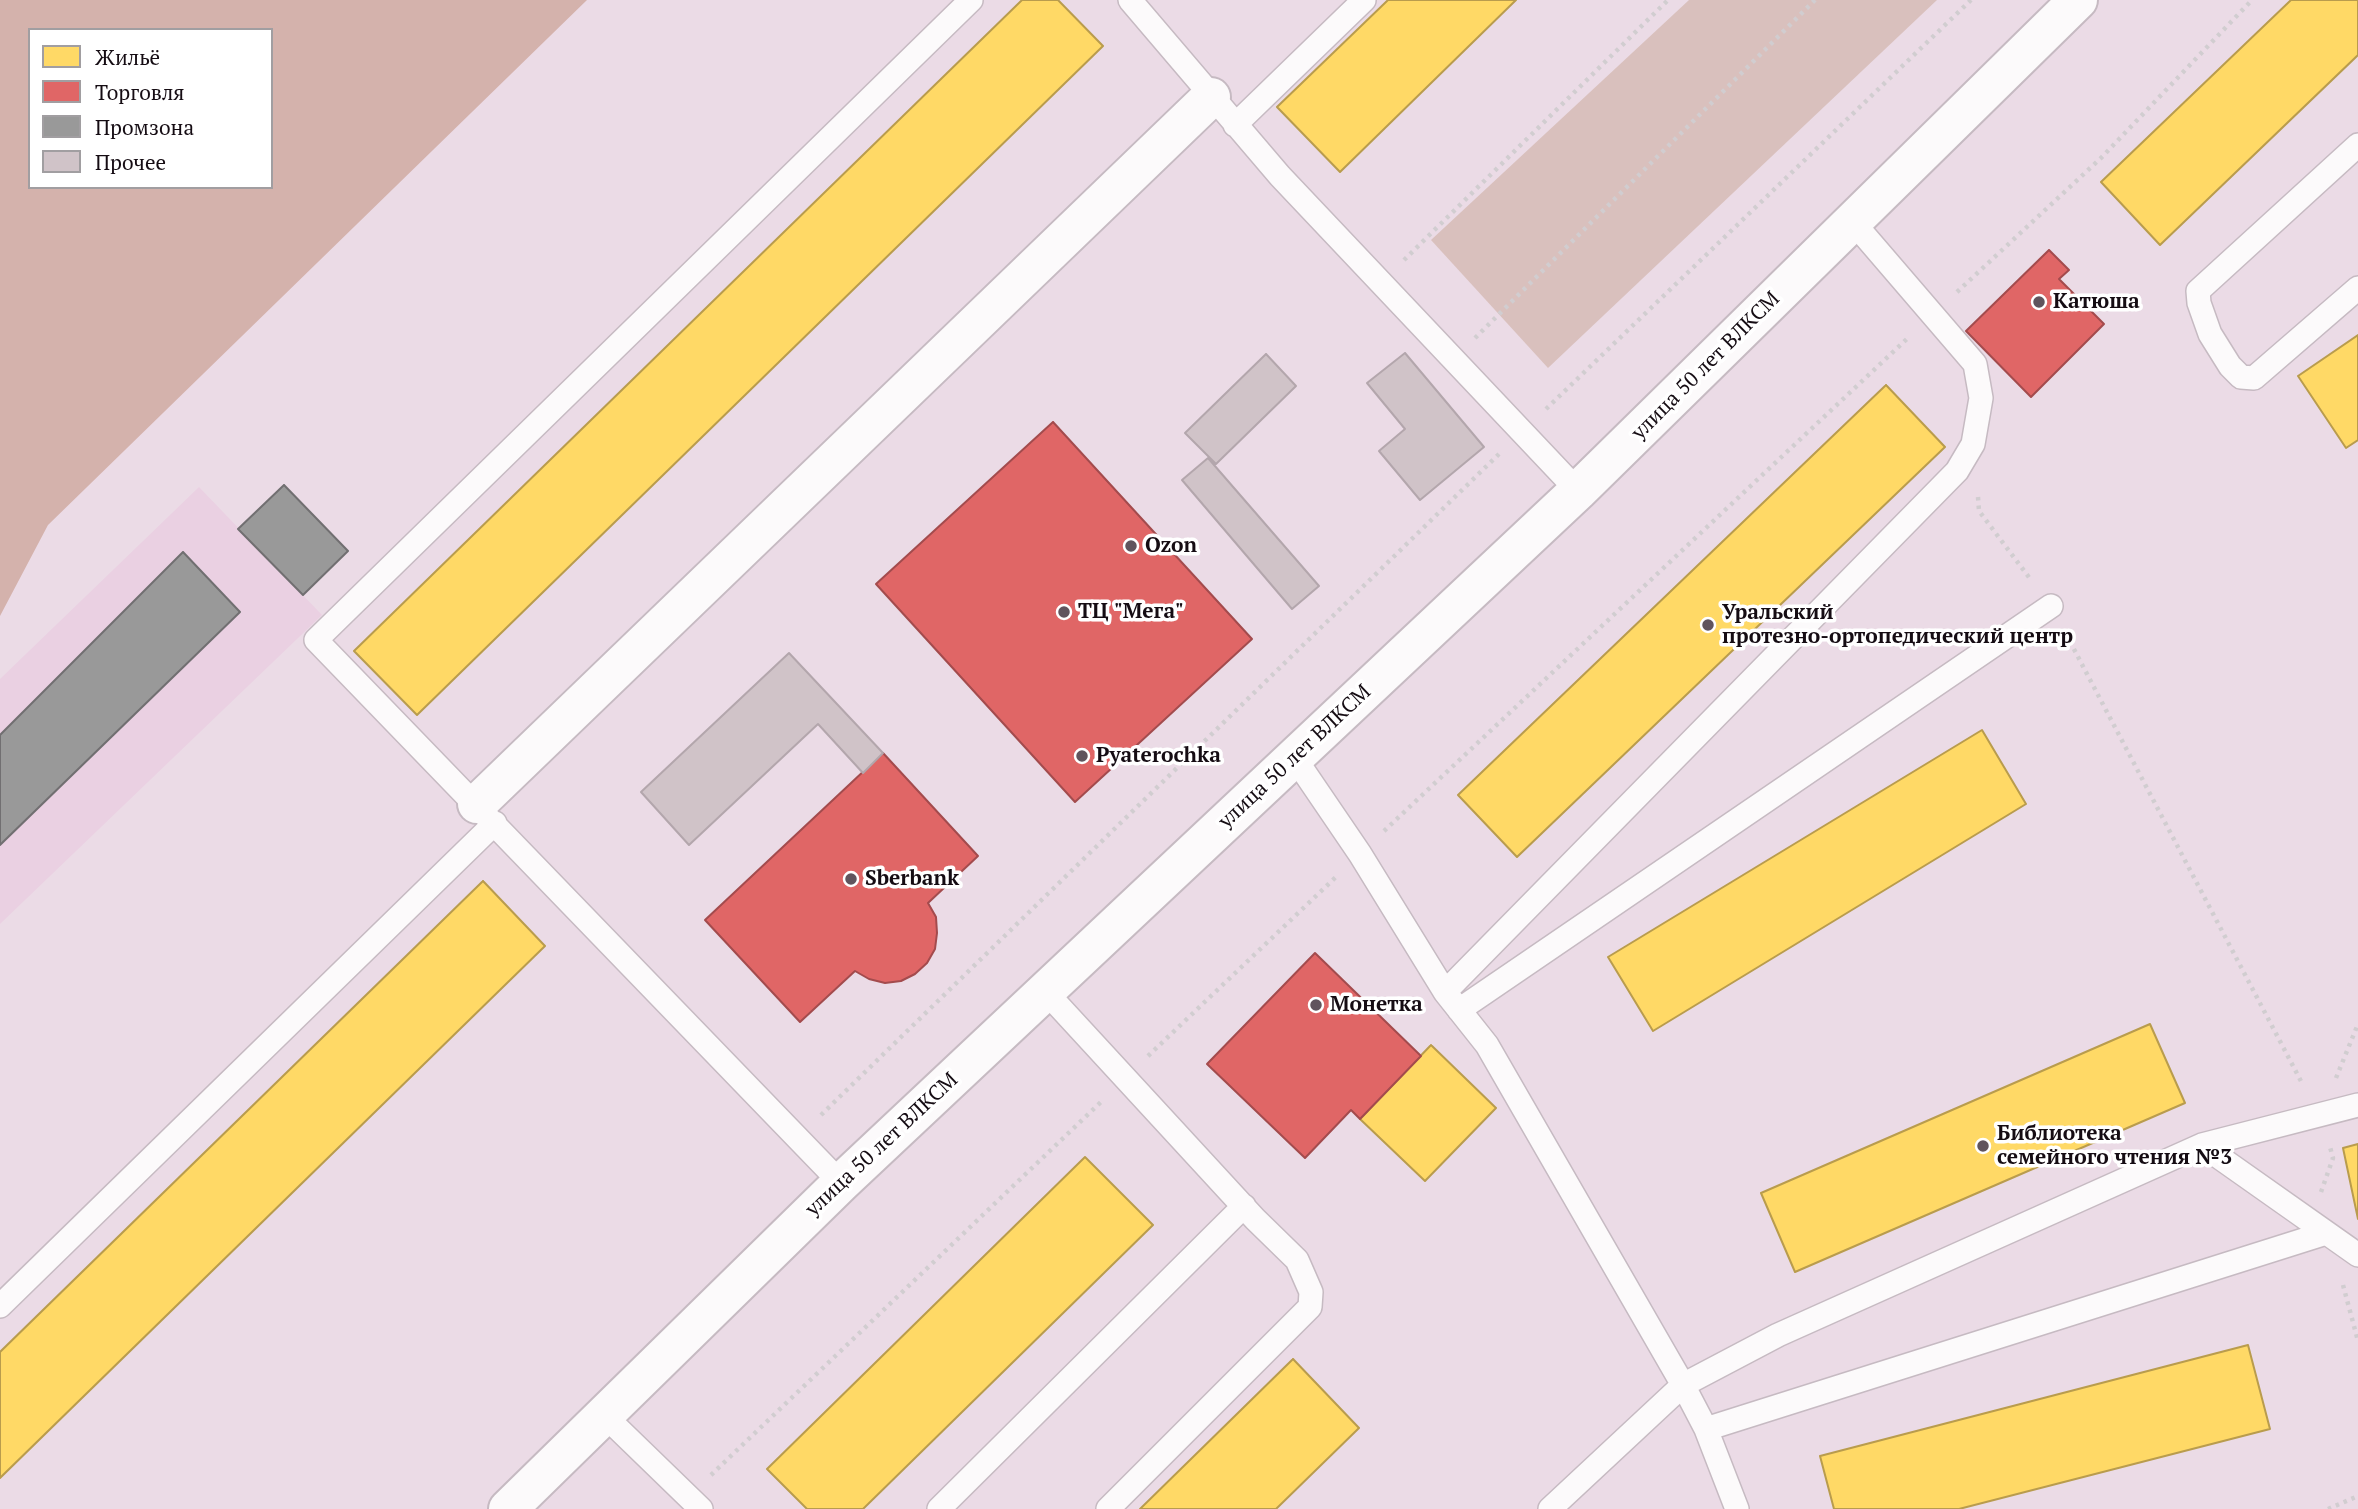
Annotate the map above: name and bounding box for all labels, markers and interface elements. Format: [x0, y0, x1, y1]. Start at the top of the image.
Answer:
legend [28, 28, 273, 189]
text: Жильё [95, 43, 160, 71]
text: Торговля [95, 78, 184, 106]
text: Промзона [95, 113, 194, 141]
text: Прочее [95, 148, 166, 176]
street label: улица 50 лет ВЛКСМ [1627, 287, 1785, 445]
place label: Катюша [2053, 289, 2140, 315]
marker: Катюша [2031, 294, 2047, 310]
place label: Ozon [1145, 533, 1197, 559]
marker: Ozon [1123, 538, 1139, 554]
place label: ТЦ "Мега" [1078, 599, 1184, 625]
place label: Уральский протезно-ортопедический центр [1722, 600, 2073, 650]
marker: ТЦ "Мега" [1056, 604, 1072, 620]
marker: Уральский протезно-ортопедический центр [1700, 617, 1716, 633]
street label: улица 50 лет ВЛКСМ [1214, 680, 1376, 834]
place label: Pyaterochka [1096, 743, 1221, 769]
marker: Pyaterochka [1074, 748, 1090, 764]
place label: Sberbank [865, 866, 959, 892]
marker: Sberbank [843, 871, 859, 887]
place label: Монетка [1330, 992, 1423, 1018]
marker: Монетка [1308, 997, 1324, 1013]
street label: улица 50 лет ВЛКСМ [801, 1068, 963, 1222]
place label: Библиотека семейного чтения №3 [1997, 1121, 2232, 1171]
marker: Библиотека семейного чтения №3 [1975, 1138, 1991, 1154]

